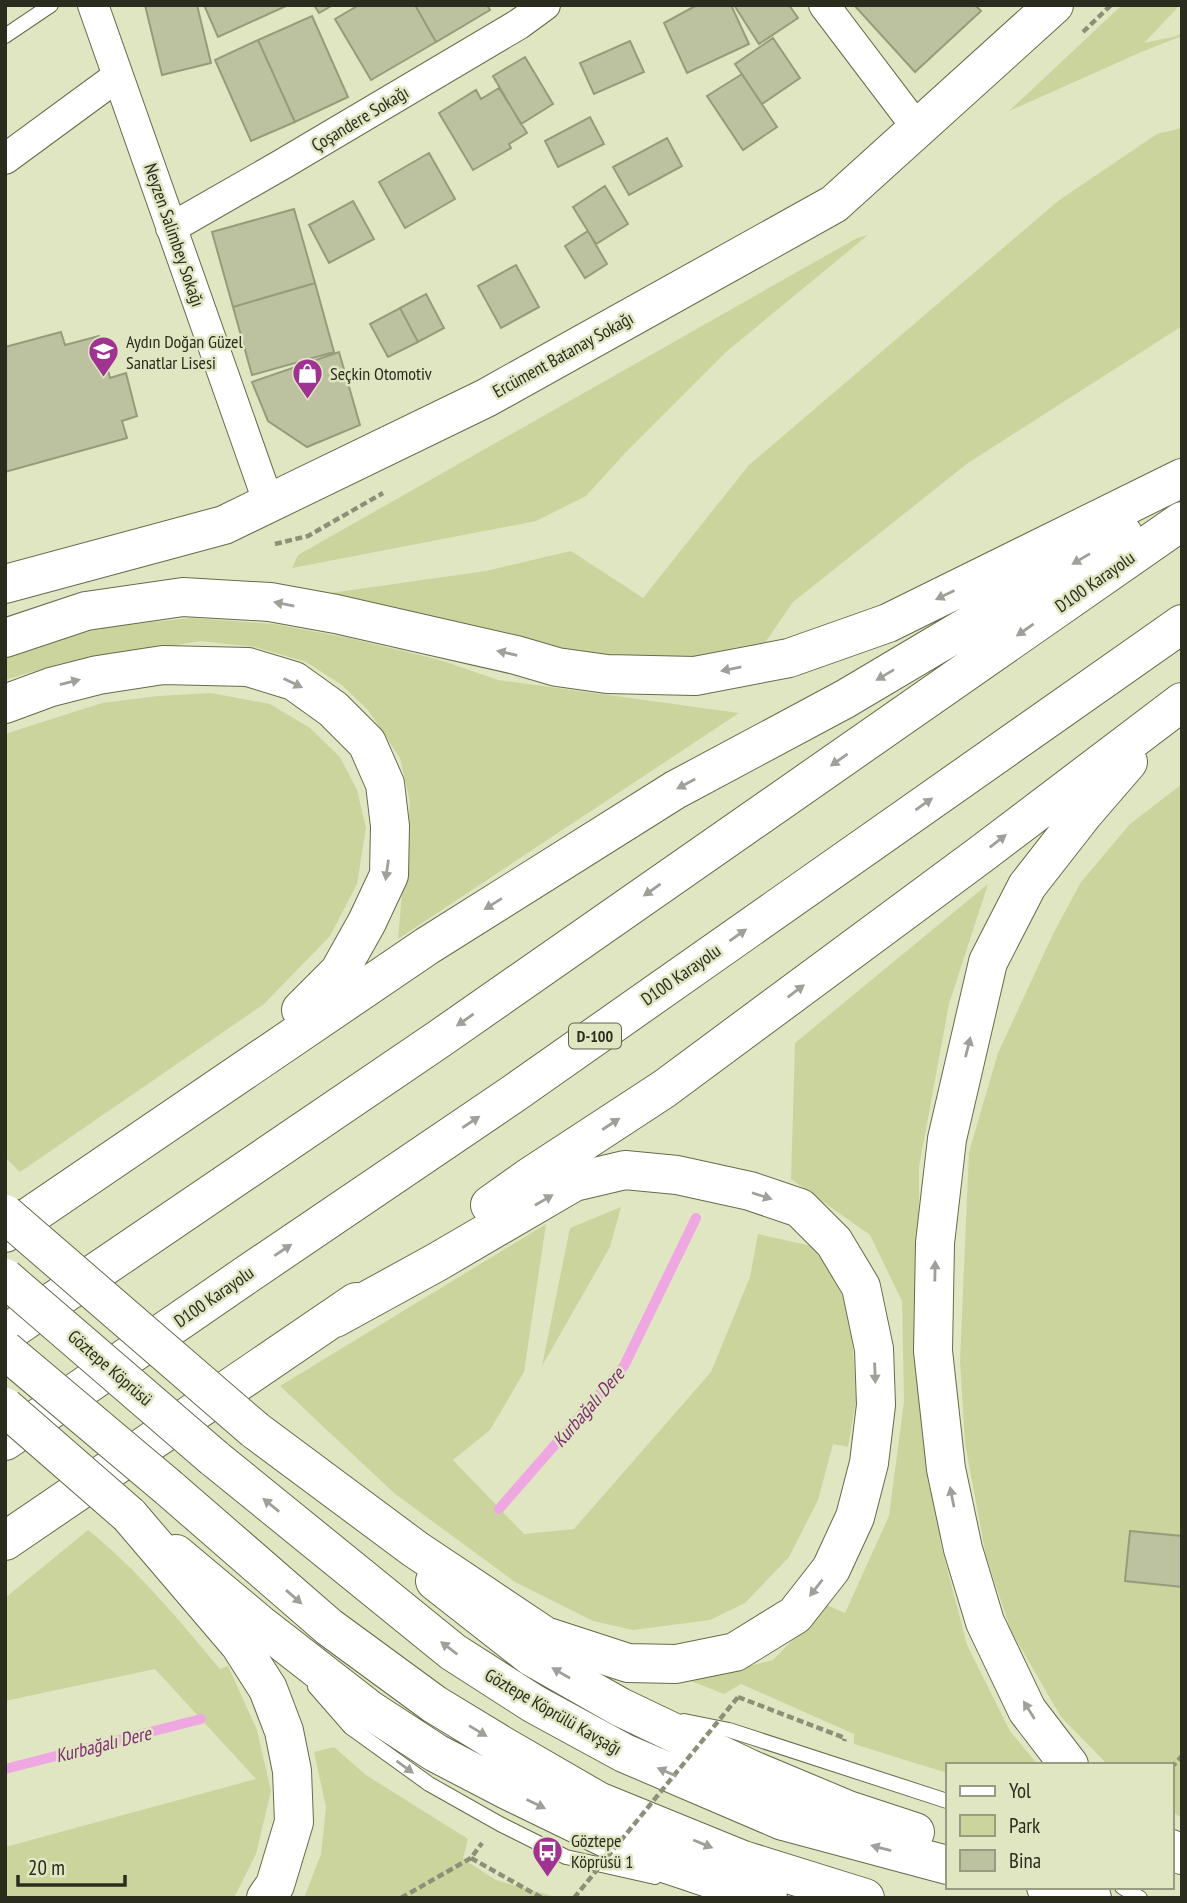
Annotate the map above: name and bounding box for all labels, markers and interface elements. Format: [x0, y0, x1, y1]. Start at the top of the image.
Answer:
street label: Çoşandere Sokağı [307, 81, 413, 157]
street label: Neyzen Salimbey Sokağı [139, 160, 210, 309]
street label: Ercüment Batanay Sokağı [489, 306, 637, 403]
place label: Aydın Doğan Güzel Sanatlar Lisesi [126, 330, 243, 374]
school or university icon: Aydın Doğan Güzel Sanatlar Lisesi [86, 335, 120, 379]
shop icon: Seçkin Otomotiv [290, 357, 324, 401]
place label: Seçkin Otomotiv [330, 362, 432, 385]
street label: D100 Karayolu [1050, 546, 1139, 617]
one-way arrow [1071, 553, 1090, 565]
one-way arrow [935, 590, 955, 601]
one-way arrow [273, 599, 295, 610]
one-way arrow [1016, 623, 1034, 637]
one-way arrow [495, 647, 517, 658]
one-way arrow [720, 664, 742, 675]
one-way arrow [876, 669, 895, 681]
one-way arrow [59, 676, 81, 687]
one-way arrow [282, 677, 303, 689]
one-way arrow [830, 753, 848, 767]
one-way arrow [676, 778, 695, 790]
one-way arrow [915, 797, 933, 811]
one-way arrow [990, 834, 1007, 849]
one-way arrow [382, 859, 393, 881]
one-way arrow [643, 883, 661, 897]
one-way arrow [483, 898, 502, 911]
one-way arrow [729, 928, 747, 942]
street label: D100 Karayolu [636, 939, 725, 1010]
one-way arrow [787, 985, 805, 999]
one-way arrow [456, 1013, 474, 1027]
road number: D-100 [569, 1024, 621, 1048]
one-way arrow [963, 1036, 974, 1058]
one-way arrow [462, 1116, 481, 1129]
one-way arrow [602, 1117, 621, 1130]
one-way arrow [752, 1191, 773, 1201]
one-way arrow [534, 1194, 553, 1206]
one-way arrow [273, 1243, 293, 1256]
one-way arrow [929, 1260, 940, 1282]
street label: D100 Karayolu [169, 1261, 258, 1332]
street label: Göztepe Köprüsü [63, 1325, 157, 1411]
water label: Kurbağalı Dere [547, 1361, 630, 1452]
one-way arrow [869, 1362, 880, 1384]
one-way arrow [947, 1486, 958, 1508]
one-way arrow [263, 1498, 280, 1513]
one-way arrow [810, 1579, 824, 1597]
one-way arrow [286, 1589, 303, 1604]
one-way arrow [440, 1640, 458, 1655]
street label: Göztepe Köprülü Kavşağı [481, 1663, 626, 1760]
one-way arrow [551, 1667, 570, 1679]
one-way arrow [1022, 1700, 1035, 1720]
water label: Kurbağalı Dere [53, 1720, 154, 1767]
one-way arrow [469, 1725, 488, 1737]
one-way arrow [396, 1760, 414, 1774]
legend [946, 1763, 1173, 1889]
one-way arrow [657, 1766, 678, 1777]
text: Yol [1009, 1777, 1031, 1804]
one-way arrow [526, 1798, 546, 1809]
text: Park [1009, 1812, 1040, 1839]
place label: Göztepe Köprüsü 1 [571, 1829, 633, 1873]
bus stop icon: Göztepe Köprüsü 1 [531, 1834, 565, 1878]
one-way arrow [692, 1838, 713, 1849]
one-way arrow [870, 1842, 892, 1853]
scale bar [18, 1843, 124, 1887]
text: Bina [1009, 1847, 1041, 1874]
text: 20 m [28, 1854, 65, 1881]

